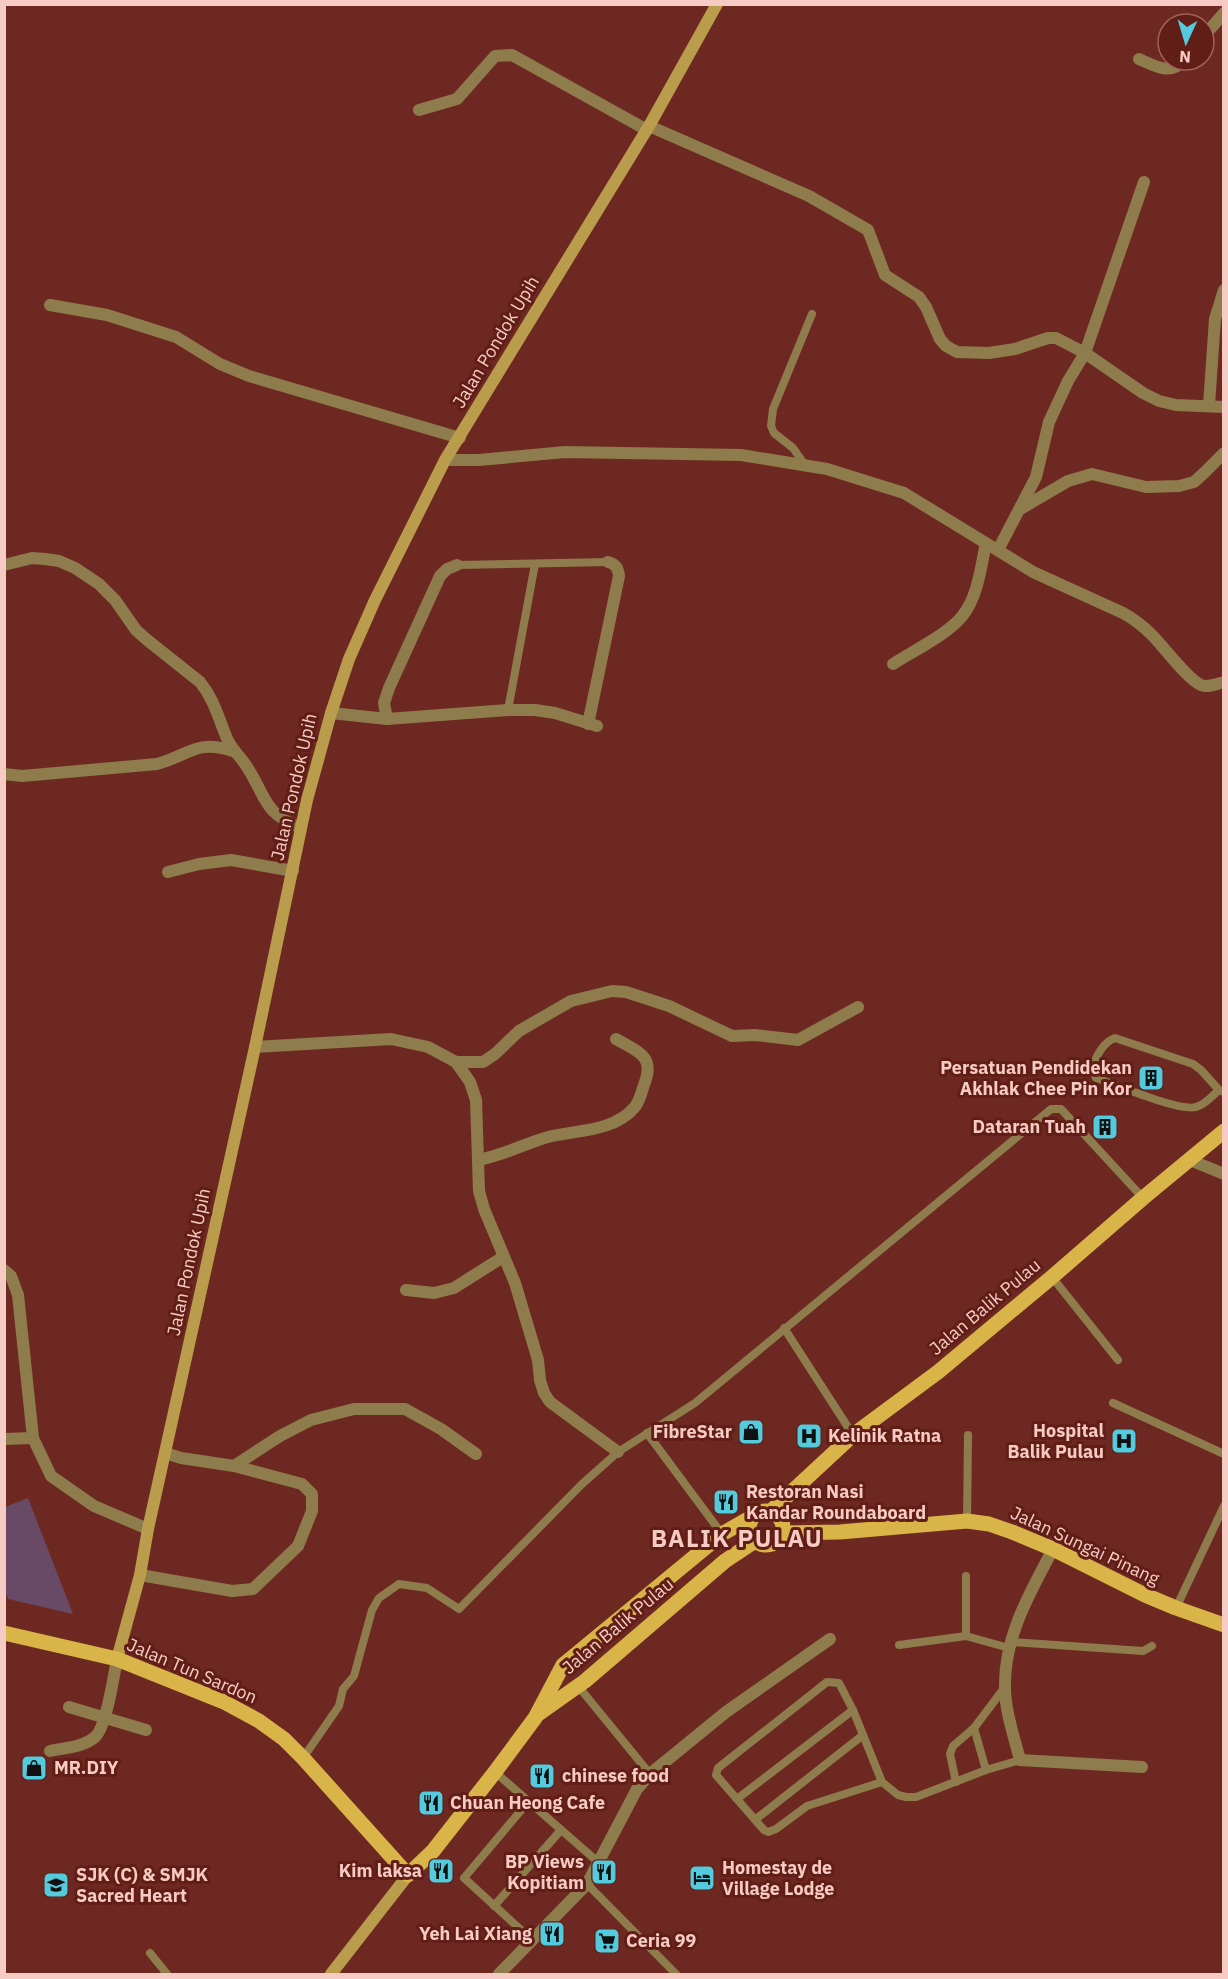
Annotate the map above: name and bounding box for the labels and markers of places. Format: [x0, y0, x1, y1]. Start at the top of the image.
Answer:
place label: Persatuan Pendidekan Akhlak Chee Pin Kor [940, 1056, 1132, 1100]
building icon: Persatuan Pendidekan Akhlak Chee Pin Kor [1136, 1063, 1166, 1093]
building icon: Dataran Tuah [1090, 1112, 1120, 1142]
place label: Dataran Tuah [973, 1115, 1086, 1138]
shop icon: FibreStar [736, 1417, 766, 1447]
place label: Hospital Balik Pulau [1008, 1419, 1105, 1463]
place label: FibreStar [653, 1420, 732, 1443]
hospital icon: Kelinik Ratna [794, 1421, 824, 1451]
place label: Kelinik Ratna [828, 1424, 941, 1447]
hospital icon: Hospital Balik Pulau [1109, 1426, 1139, 1456]
place label: Restoran Nasi Kandar Roundaboard [746, 1480, 926, 1524]
restaurant icon: Restoran Nasi Kandar Roundaboard [711, 1487, 741, 1517]
shop icon: MR.DIY [19, 1753, 49, 1783]
place label: MR.DIY [54, 1756, 119, 1779]
restaurant icon: chinese food [527, 1761, 557, 1791]
place label: chinese food [562, 1764, 669, 1787]
restaurant icon: Chuan Heong Cafe [416, 1788, 446, 1818]
place label: Chuan Heong Cafe [450, 1791, 605, 1814]
place label: BP Views Kopitiam [505, 1850, 584, 1894]
restaurant icon: Kim laksa [426, 1856, 456, 1886]
place label: Homestay de Village Lodge [722, 1856, 834, 1900]
restaurant icon: BP Views Kopitiam [589, 1857, 619, 1887]
place label: Kim laksa [339, 1859, 422, 1882]
place label: SJK (C) & SMJK Sacred Heart [76, 1863, 208, 1907]
hotel icon: Homestay de Village Lodge [687, 1863, 717, 1893]
school or university icon: SJK (C) & SMJK Sacred Heart [41, 1870, 71, 1900]
restaurant icon: Yeh Lai Xiang [537, 1919, 567, 1949]
place label: Yeh Lai Xiang [419, 1922, 532, 1945]
supermarket icon: Ceria 99 [592, 1926, 622, 1956]
place label: Ceria 99 [626, 1929, 697, 1952]

